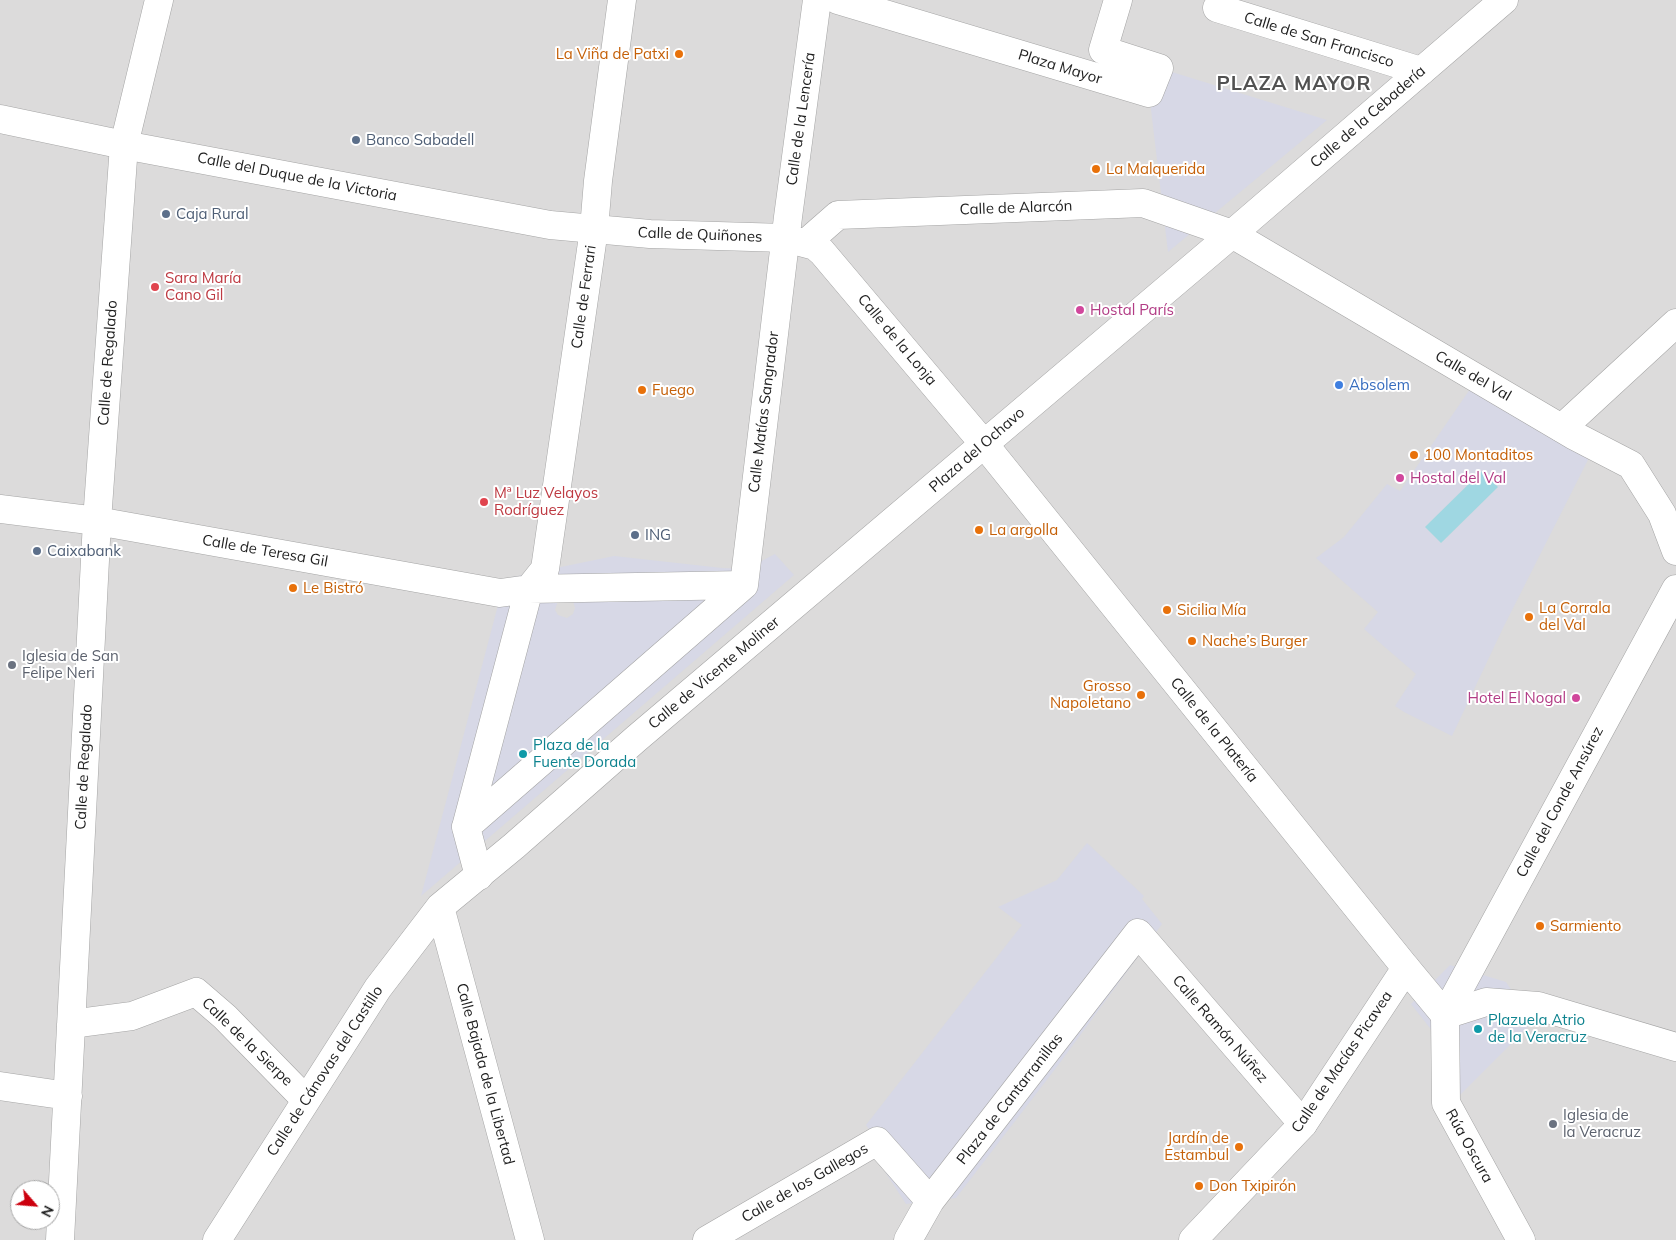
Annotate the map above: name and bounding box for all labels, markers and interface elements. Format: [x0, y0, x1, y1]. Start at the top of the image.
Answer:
street label: Calle de San Francisco [1242, 9, 1396, 71]
place label: La Viña de Patxi [556, 45, 669, 63]
street label: Plaza Mayor [1016, 46, 1104, 88]
marker: La Viña de Patxi [673, 48, 685, 60]
street label: Calle de la Lencería [783, 51, 819, 187]
street label: Calle de la Cebadería [1307, 62, 1429, 172]
district label: PLAZA MAYOR [1215, 72, 1373, 96]
place label: Banco Sabadell [366, 131, 474, 149]
marker: Banco Sabadell [350, 134, 362, 146]
street label: Calle del Duque de la Victoria [196, 149, 398, 205]
place label: La Malquerida [1106, 160, 1205, 178]
marker: La Malquerida [1090, 163, 1102, 175]
street label: Calle de Alarcón [959, 197, 1073, 219]
place label: Caja Rural [176, 205, 248, 223]
marker: Caja Rural [160, 208, 172, 220]
street label: Calle de Quiñones [637, 224, 763, 246]
street label: Calle de Ferrari [568, 244, 600, 350]
place label: Sara María Cano Gil [165, 269, 242, 304]
marker: Sara María Cano Gil [149, 281, 161, 293]
street label: Calle de la Lonja [854, 291, 940, 389]
street label: Calle de Regalado [95, 300, 121, 426]
place label: Hostal París [1090, 301, 1174, 319]
marker: Hostal París [1074, 304, 1086, 316]
street label: Calle Matías Sangrador [745, 330, 783, 494]
street label: Calle del Val [1432, 347, 1514, 405]
place label: Absolem [1349, 376, 1410, 394]
marker: Absolem [1333, 379, 1345, 391]
place label: Fuego [652, 381, 695, 399]
marker: Fuego [636, 384, 648, 396]
street label: Plaza del Ochavo [926, 404, 1028, 496]
place label: 100 Montaditos [1424, 446, 1533, 464]
marker: 100 Montaditos [1408, 449, 1420, 461]
place label: Hostal del Val [1410, 469, 1506, 487]
marker: Hostal del Val [1394, 472, 1406, 484]
place label: Mª Luz Velayos Rodríguez [494, 484, 598, 519]
marker: Mª Luz Velayos Rodríguez [478, 496, 490, 508]
place label: La argolla [989, 521, 1058, 539]
marker: La argolla [973, 524, 985, 536]
place label: ING [645, 526, 671, 544]
marker: ING [629, 529, 641, 541]
street label: Calle de Teresa Gil [201, 531, 329, 571]
place label: Caixabank [47, 542, 121, 560]
marker: Caixabank [31, 545, 43, 557]
place label: Le Bistró [303, 579, 363, 597]
marker: Le Bistró [287, 582, 299, 594]
place label: La Corrala del Val [1539, 599, 1611, 634]
place label: Sicilia Mía [1177, 601, 1246, 619]
marker: Sicilia Mía [1161, 604, 1173, 616]
marker: La Corrala del Val [1523, 611, 1535, 623]
street label: Calle de Vicente Moliner [645, 613, 783, 733]
place label: Nache’s Burger [1202, 632, 1307, 650]
marker: Nache’s Burger [1186, 635, 1198, 647]
place label: Iglesia de San Felipe Neri [22, 647, 119, 682]
marker: Iglesia de San Felipe Neri [6, 659, 18, 671]
street label: Calle de la Platería [1166, 674, 1262, 786]
place label: Grosso Napoletano [1050, 677, 1131, 712]
marker: Grosso Napoletano [1135, 689, 1147, 701]
place label: Hotel El Nogal [1468, 689, 1566, 707]
marker: Hotel El Nogal [1570, 692, 1582, 704]
street label: Calle de Regalado [72, 704, 96, 830]
street label: Calle del Conde Ansúrez [1513, 724, 1607, 880]
place label: Plaza de la Fuente Dorada [533, 736, 636, 771]
marker: Plaza de la Fuente Dorada [517, 748, 529, 760]
place label: Sarmiento [1550, 917, 1621, 935]
marker: Sarmiento [1534, 920, 1546, 932]
street label: Calle Ramón Núñez [1168, 972, 1272, 1086]
street label: Calle Bajada de la Libertad [452, 981, 518, 1167]
street label: Calle de Cánovas del Castillo [263, 982, 387, 1160]
street label: Calle de Macías Picavea [1288, 988, 1396, 1136]
street label: Calle de la Sierpe [198, 994, 296, 1090]
place label: Plazuela Atrio de la Veracruz [1488, 1011, 1587, 1046]
marker: Plazuela Atrio de la Veracruz [1472, 1023, 1484, 1035]
street label: Plaza de Cantarranillas [953, 1030, 1067, 1168]
street label: Rúa Oscura [1441, 1106, 1497, 1186]
place label: Iglesia de la Veracruz [1563, 1106, 1641, 1141]
marker: Iglesia de la Veracruz [1547, 1118, 1559, 1130]
place label: Jardín de Estambul [1164, 1129, 1229, 1164]
street label: Calle de los Gallegos [739, 1139, 871, 1227]
marker: Jardín de Estambul [1233, 1141, 1245, 1153]
place label: Don Txipirón [1209, 1177, 1296, 1195]
north arrow [10, 1180, 60, 1230]
marker: Don Txipirón [1193, 1180, 1205, 1192]
text: N [37, 1203, 58, 1220]

